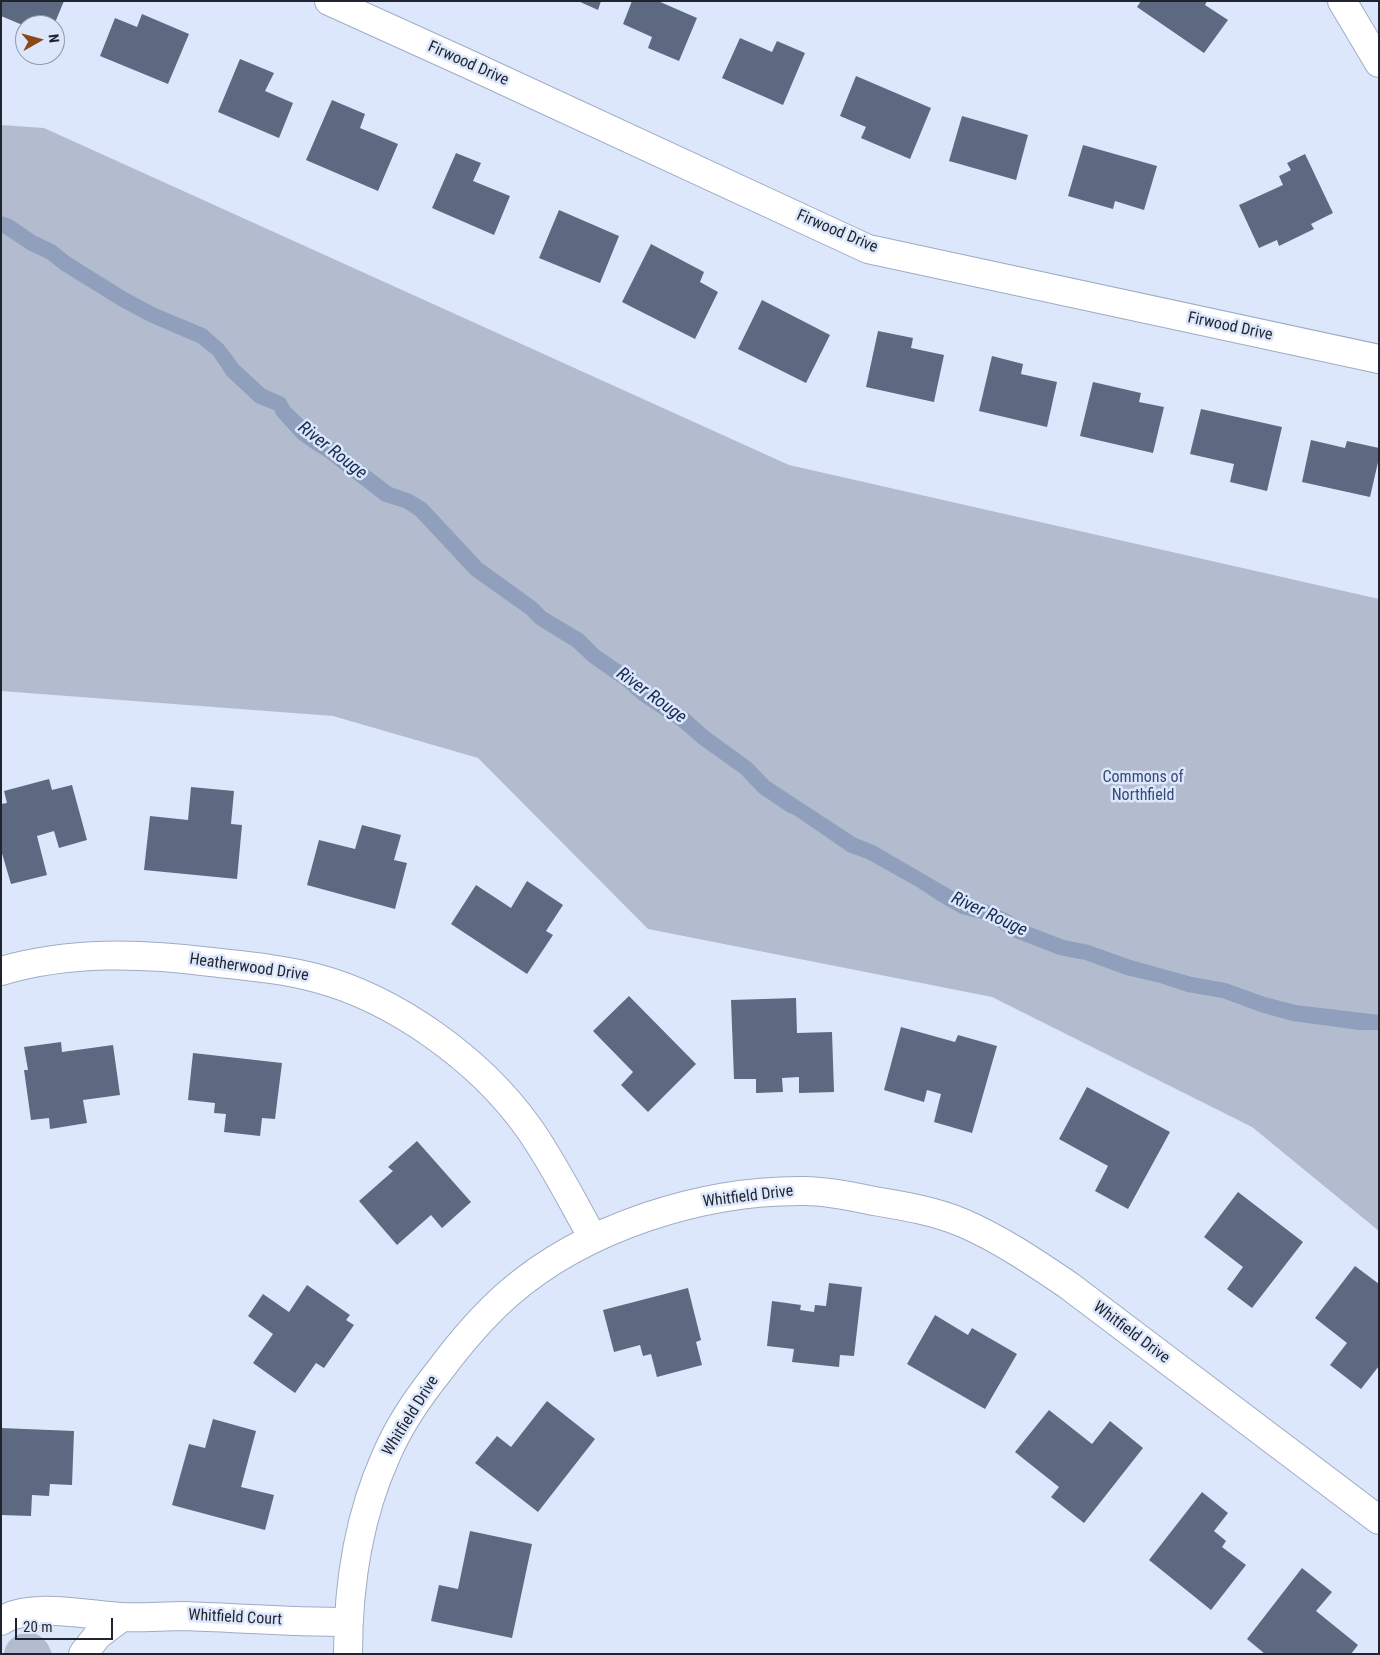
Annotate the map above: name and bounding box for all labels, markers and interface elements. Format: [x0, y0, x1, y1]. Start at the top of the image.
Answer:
north arrow [15, 15, 65, 65]
text: N [45, 33, 62, 44]
street label: Firwood Drive [425, 38, 511, 90]
street label: Firwood Drive [793, 206, 881, 258]
street label: Firwood Drive [1186, 309, 1274, 345]
water label: River Rouge [293, 417, 371, 485]
water label: River Rouge [612, 663, 690, 729]
park label: Commons of Northfield [1102, 768, 1184, 806]
water label: River Rouge [948, 888, 1030, 942]
street label: Heatherwood Drive [188, 950, 310, 986]
street label: Whitfield Drive [702, 1182, 794, 1212]
street label: Whitfield Drive [1089, 1298, 1173, 1368]
street label: Whitfield Drive [379, 1372, 443, 1460]
street label: Whitfield Court [188, 1606, 282, 1630]
scale bar [18, 1608, 115, 1640]
text: 20 m [23, 1618, 53, 1636]

